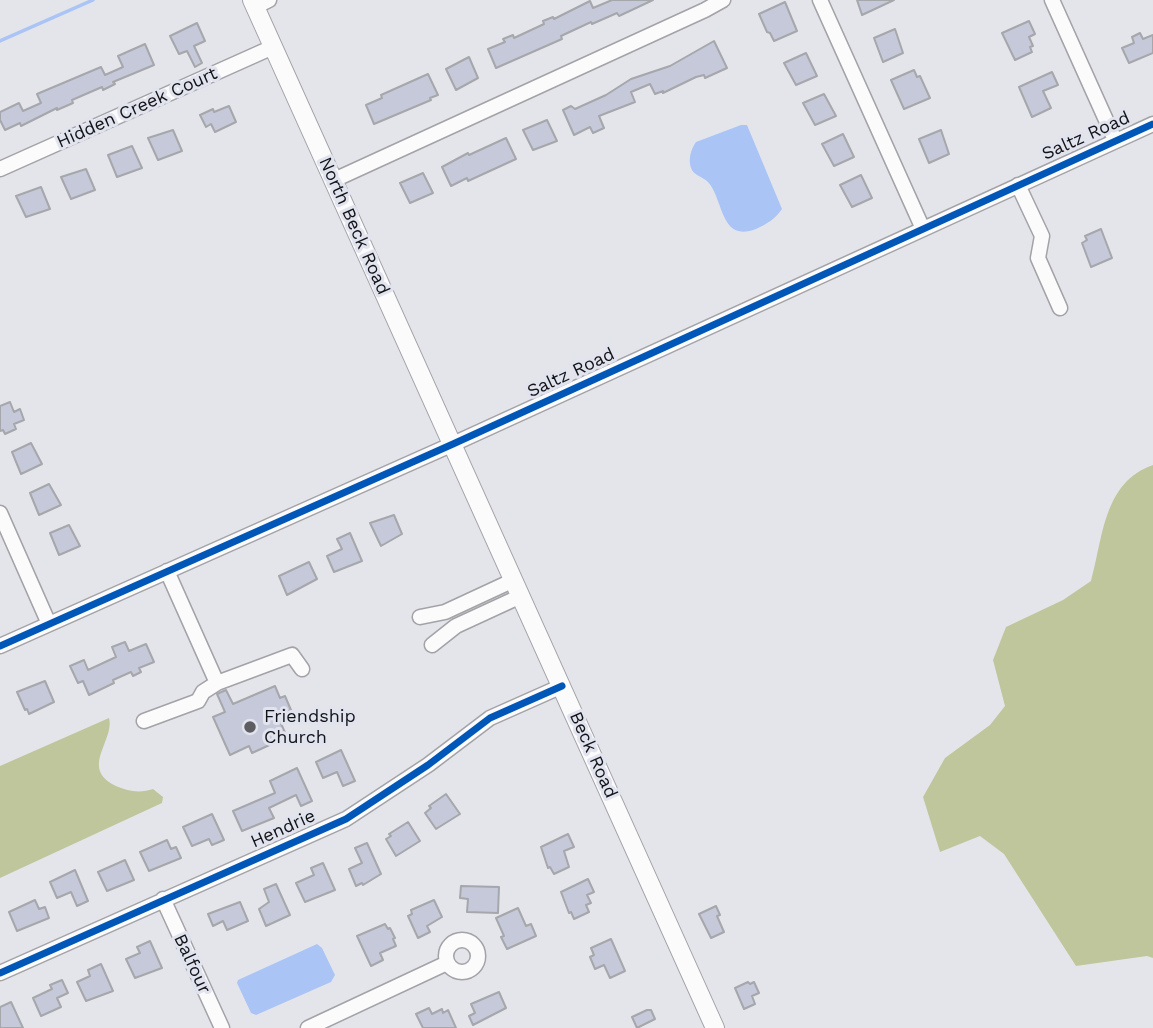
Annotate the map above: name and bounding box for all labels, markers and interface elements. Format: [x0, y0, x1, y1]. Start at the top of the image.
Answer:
street label: Hidden Creek Court [53, 63, 221, 153]
street label: Saltz Road [1039, 107, 1133, 165]
street label: North Beck Road [314, 154, 394, 298]
street label: Saltz Road [524, 343, 618, 403]
place label: Friendship Church [264, 706, 356, 748]
street label: Beck Road [564, 708, 622, 802]
marker: Friendship Church [242, 719, 258, 735]
street label: Hendrie [247, 805, 319, 853]
street label: Balfour [169, 931, 215, 997]

